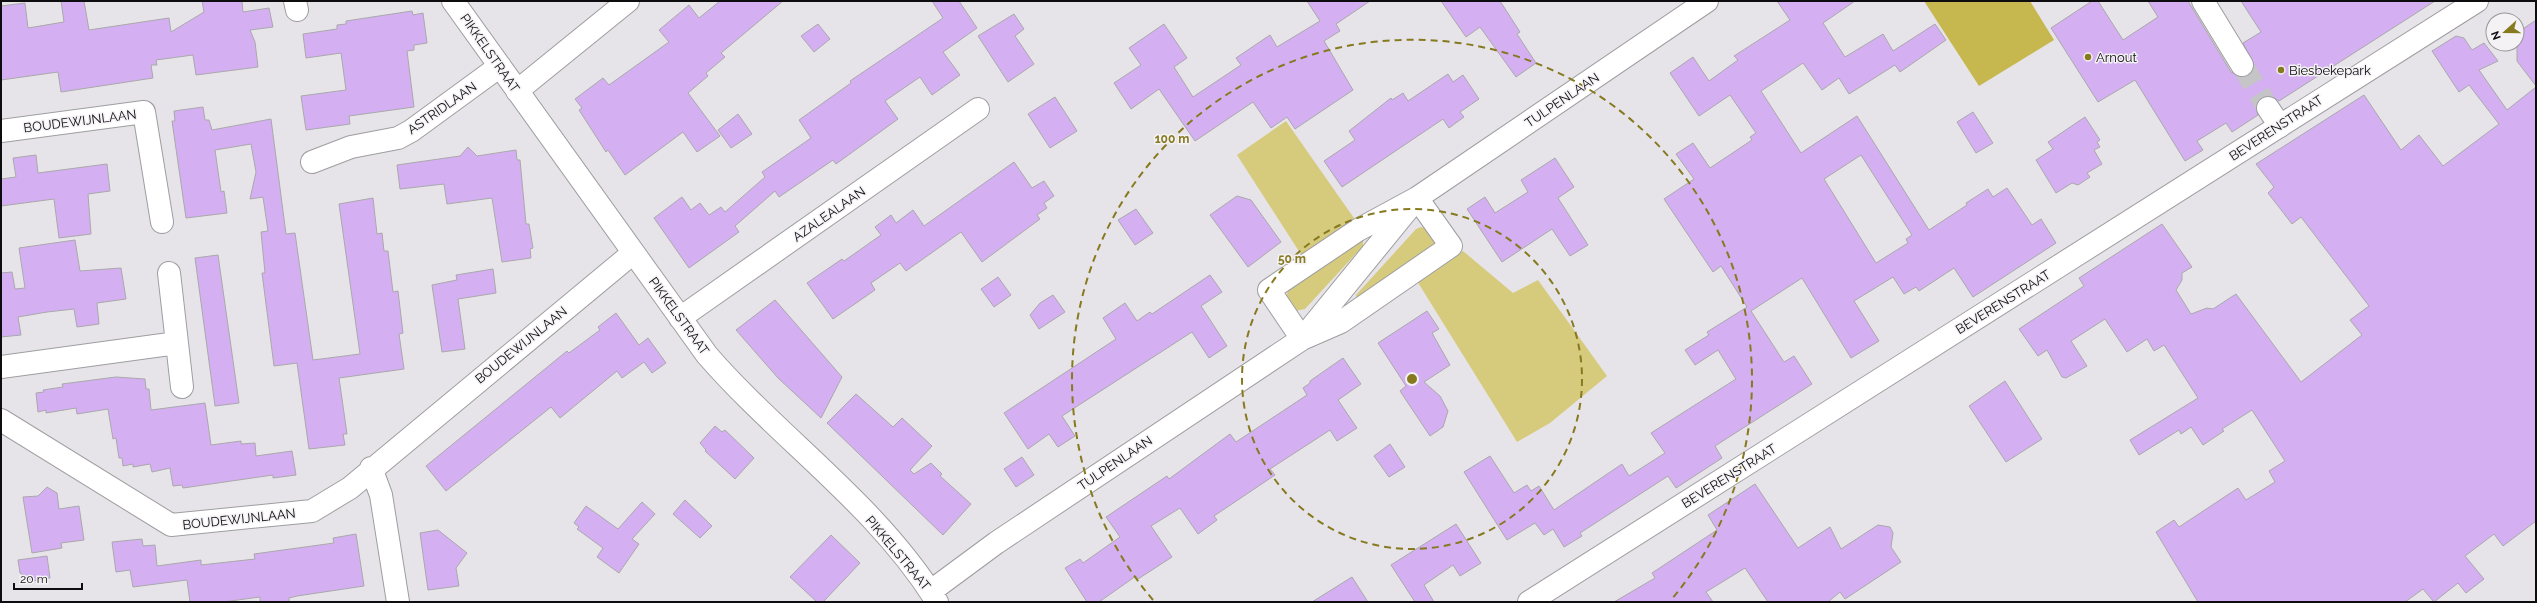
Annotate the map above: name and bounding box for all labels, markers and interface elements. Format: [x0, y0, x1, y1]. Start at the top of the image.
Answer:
street label: PIKKELSTRAAT [457, 11, 523, 95]
north arrow [2485, 12, 2525, 52]
text: N [2489, 29, 2504, 42]
place label: Arnout [2096, 50, 2137, 65]
marker: Arnout [2083, 52, 2093, 62]
place label: Biesbekepark [2289, 63, 2371, 78]
marker: Biesbekepark [2276, 65, 2286, 75]
street label: TULPENLAAN [1522, 70, 1602, 130]
street label: ASTRIDLAAN [405, 79, 479, 137]
street label: BEVERENSTRAAT [2226, 92, 2326, 164]
street label: BOUDEWIJNLAAN [23, 107, 137, 135]
text: 100 m [1155, 132, 1189, 146]
street label: AZALEALAAN [790, 183, 868, 245]
text: 50 m [1278, 252, 1306, 266]
street label: BEVERENSTRAAT [1953, 267, 2053, 337]
street label: PIKKELSTRAAT [646, 274, 712, 358]
street label: BOUDEWIJNLAAN [472, 303, 570, 387]
centre of rings [1405, 372, 1419, 386]
street label: TULPENLAAN [1075, 433, 1155, 493]
street label: BEVERENSTRAAT [1679, 441, 1779, 511]
street label: BOUDEWIJNLAAN [182, 506, 296, 532]
street label: PIKKELSTRAAT [863, 513, 933, 593]
scale bar [14, 565, 82, 591]
text: 20 m [20, 572, 48, 586]

